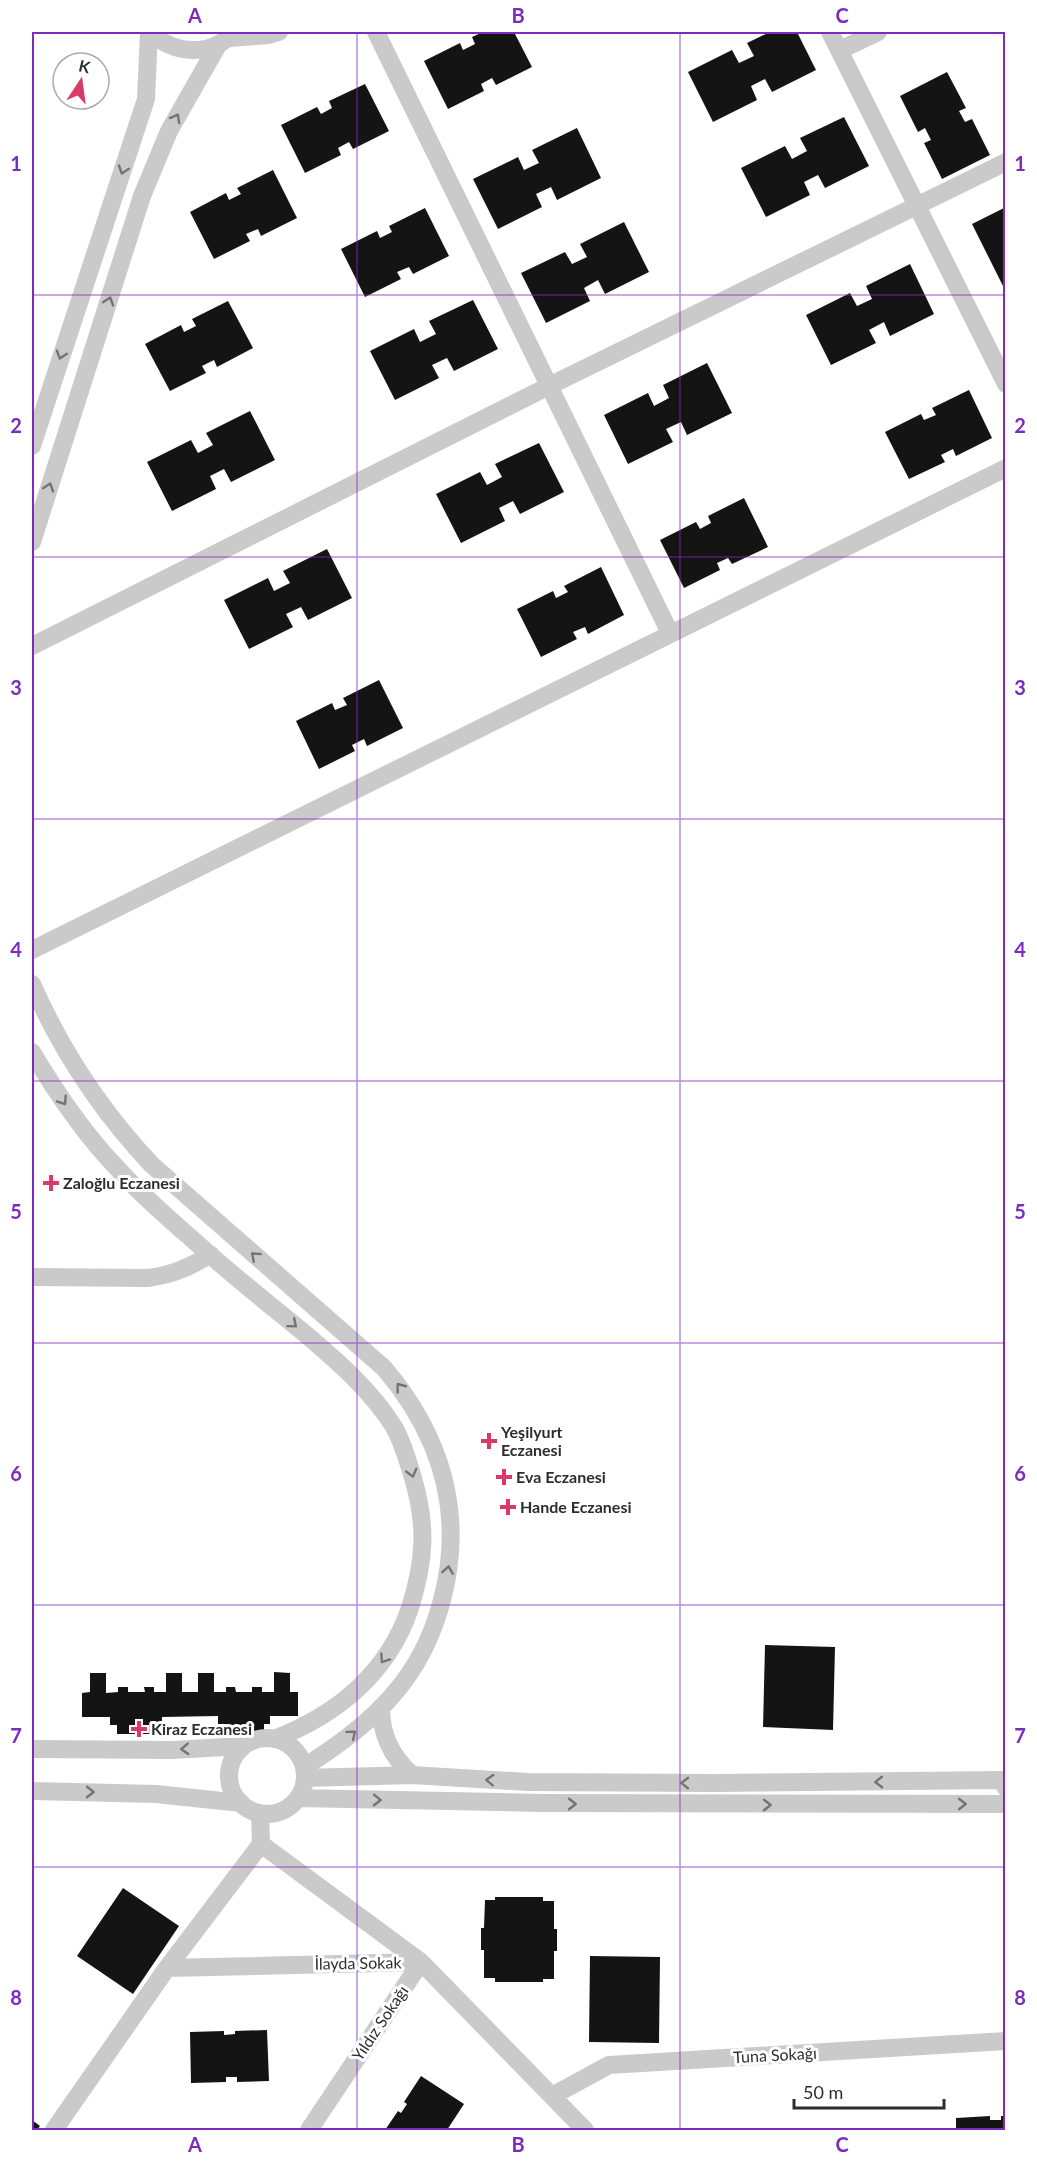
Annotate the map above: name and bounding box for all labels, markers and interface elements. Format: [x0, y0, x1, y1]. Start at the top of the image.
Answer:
text: A [187, 3, 202, 27]
text: B [511, 3, 525, 27]
text: C [835, 3, 849, 27]
north arrow [51, 51, 111, 111]
text: K [77, 55, 93, 77]
one-way arrow [169, 114, 180, 124]
text: 1 [10, 151, 22, 175]
text: 1 [1014, 151, 1026, 175]
one-way arrow [117, 164, 130, 175]
one-way arrow [102, 296, 114, 307]
one-way arrow [56, 349, 69, 360]
text: 2 [10, 413, 22, 437]
text: 2 [1014, 413, 1026, 437]
one-way arrow [42, 482, 54, 493]
text: 3 [10, 675, 22, 699]
text: 3 [1014, 675, 1026, 699]
text: 4 [10, 937, 22, 961]
text: 4 [1014, 937, 1026, 961]
one-way arrow [56, 1094, 67, 1105]
place label: Zaloğlu Eczanesi [63, 1173, 180, 1192]
marker: Zaloğlu Eczanesi [44, 1176, 58, 1190]
text: 5 [10, 1199, 22, 1223]
text: 5 [1014, 1199, 1026, 1223]
one-way arrow [251, 1252, 262, 1263]
one-way arrow [286, 1316, 297, 1327]
one-way arrow [396, 1382, 407, 1393]
place label: Yeşilyurt Eczanesi [500, 1422, 563, 1459]
marker: Yeşilyurt Eczanesi [482, 1434, 496, 1448]
text: 6 [10, 1461, 22, 1485]
text: 6 [1014, 1461, 1026, 1485]
one-way arrow [405, 1467, 417, 1478]
place label: Eva Eczanesi [516, 1467, 606, 1486]
marker: Eva Eczanesi [497, 1470, 511, 1484]
place label: Hande Eczanesi [520, 1497, 632, 1516]
marker: Hande Eczanesi [501, 1500, 515, 1514]
one-way arrow [442, 1565, 454, 1575]
one-way arrow [380, 1652, 391, 1663]
place label: Kiraz Eczanesi [151, 1719, 252, 1738]
marker: Kiraz Eczanesi [132, 1722, 146, 1736]
text: 7 [10, 1723, 22, 1747]
text: 7 [1014, 1723, 1026, 1747]
one-way arrow [345, 1730, 356, 1741]
one-way arrow [180, 1743, 189, 1756]
one-way arrow [485, 1773, 494, 1786]
one-way arrow [875, 1775, 884, 1788]
one-way arrow [680, 1777, 689, 1789]
one-way arrow [85, 1786, 94, 1799]
one-way arrow [373, 1793, 382, 1806]
one-way arrow [568, 1798, 577, 1810]
one-way arrow [958, 1798, 967, 1810]
one-way arrow [763, 1799, 772, 1811]
street label: İlayda Sokak [314, 1952, 402, 1973]
street label: Yıldız Sokağı [348, 1982, 412, 2064]
text: 8 [10, 1985, 22, 2009]
text: 8 [1014, 1985, 1026, 2009]
street label: Tuna Sokağı [733, 2043, 817, 2066]
scale bar [794, 2072, 944, 2110]
text: 50 m [803, 2081, 843, 2103]
text: A [187, 2132, 202, 2156]
text: B [511, 2132, 525, 2156]
text: C [835, 2132, 849, 2156]

